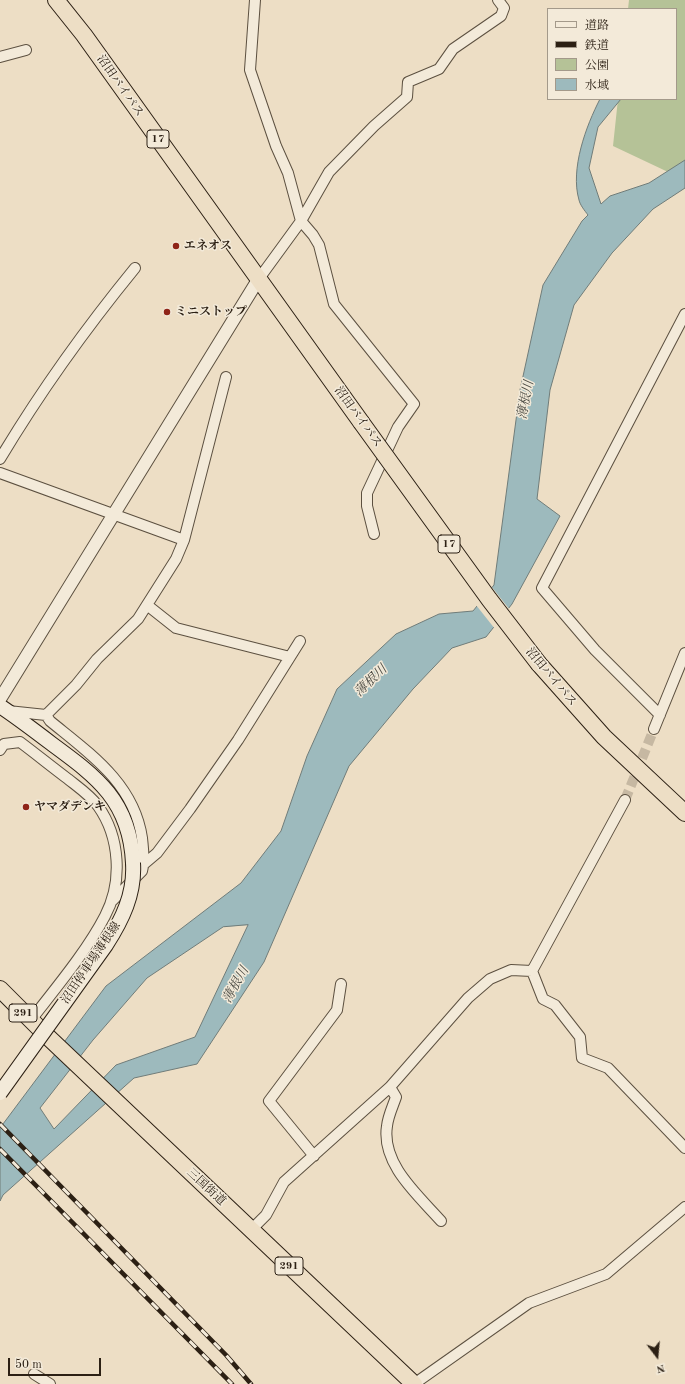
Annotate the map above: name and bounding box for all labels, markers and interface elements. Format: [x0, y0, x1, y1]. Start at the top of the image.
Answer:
legend [547, 8, 677, 100]
text: 道路 [585, 20, 609, 32]
text: 鉄道 [585, 40, 609, 52]
street label: 沼田バイパス [93, 52, 147, 120]
text: 公園 [585, 60, 609, 72]
text: 水域 [585, 80, 609, 92]
road number: 17 [147, 130, 169, 148]
place label: エネオス [184, 239, 232, 253]
marker: エネオス [171, 241, 181, 251]
place label: ミニストップ [175, 305, 247, 319]
marker: ミニストップ [162, 307, 172, 317]
water label: 薄根川 [515, 379, 537, 421]
street label: 沼田バイパス [331, 384, 385, 450]
road number: 17 [438, 535, 460, 553]
street label: 沼田バイパス [522, 645, 580, 709]
water label: 薄根川 [352, 662, 390, 700]
place label: ヤマダデンキ [34, 800, 106, 814]
marker: ヤマダデンキ [21, 802, 31, 812]
street label: 沼田停車場薄根線 [58, 919, 124, 1007]
water label: 薄根川 [220, 964, 252, 1006]
road number: 291 [9, 1004, 37, 1022]
street label: 三国街道 [184, 1165, 228, 1209]
road number: 291 [275, 1257, 303, 1275]
north arrow [637, 1336, 677, 1376]
scale bar [10, 1350, 103, 1376]
text: 50 m [15, 1359, 42, 1371]
text: N [655, 1362, 666, 1374]

